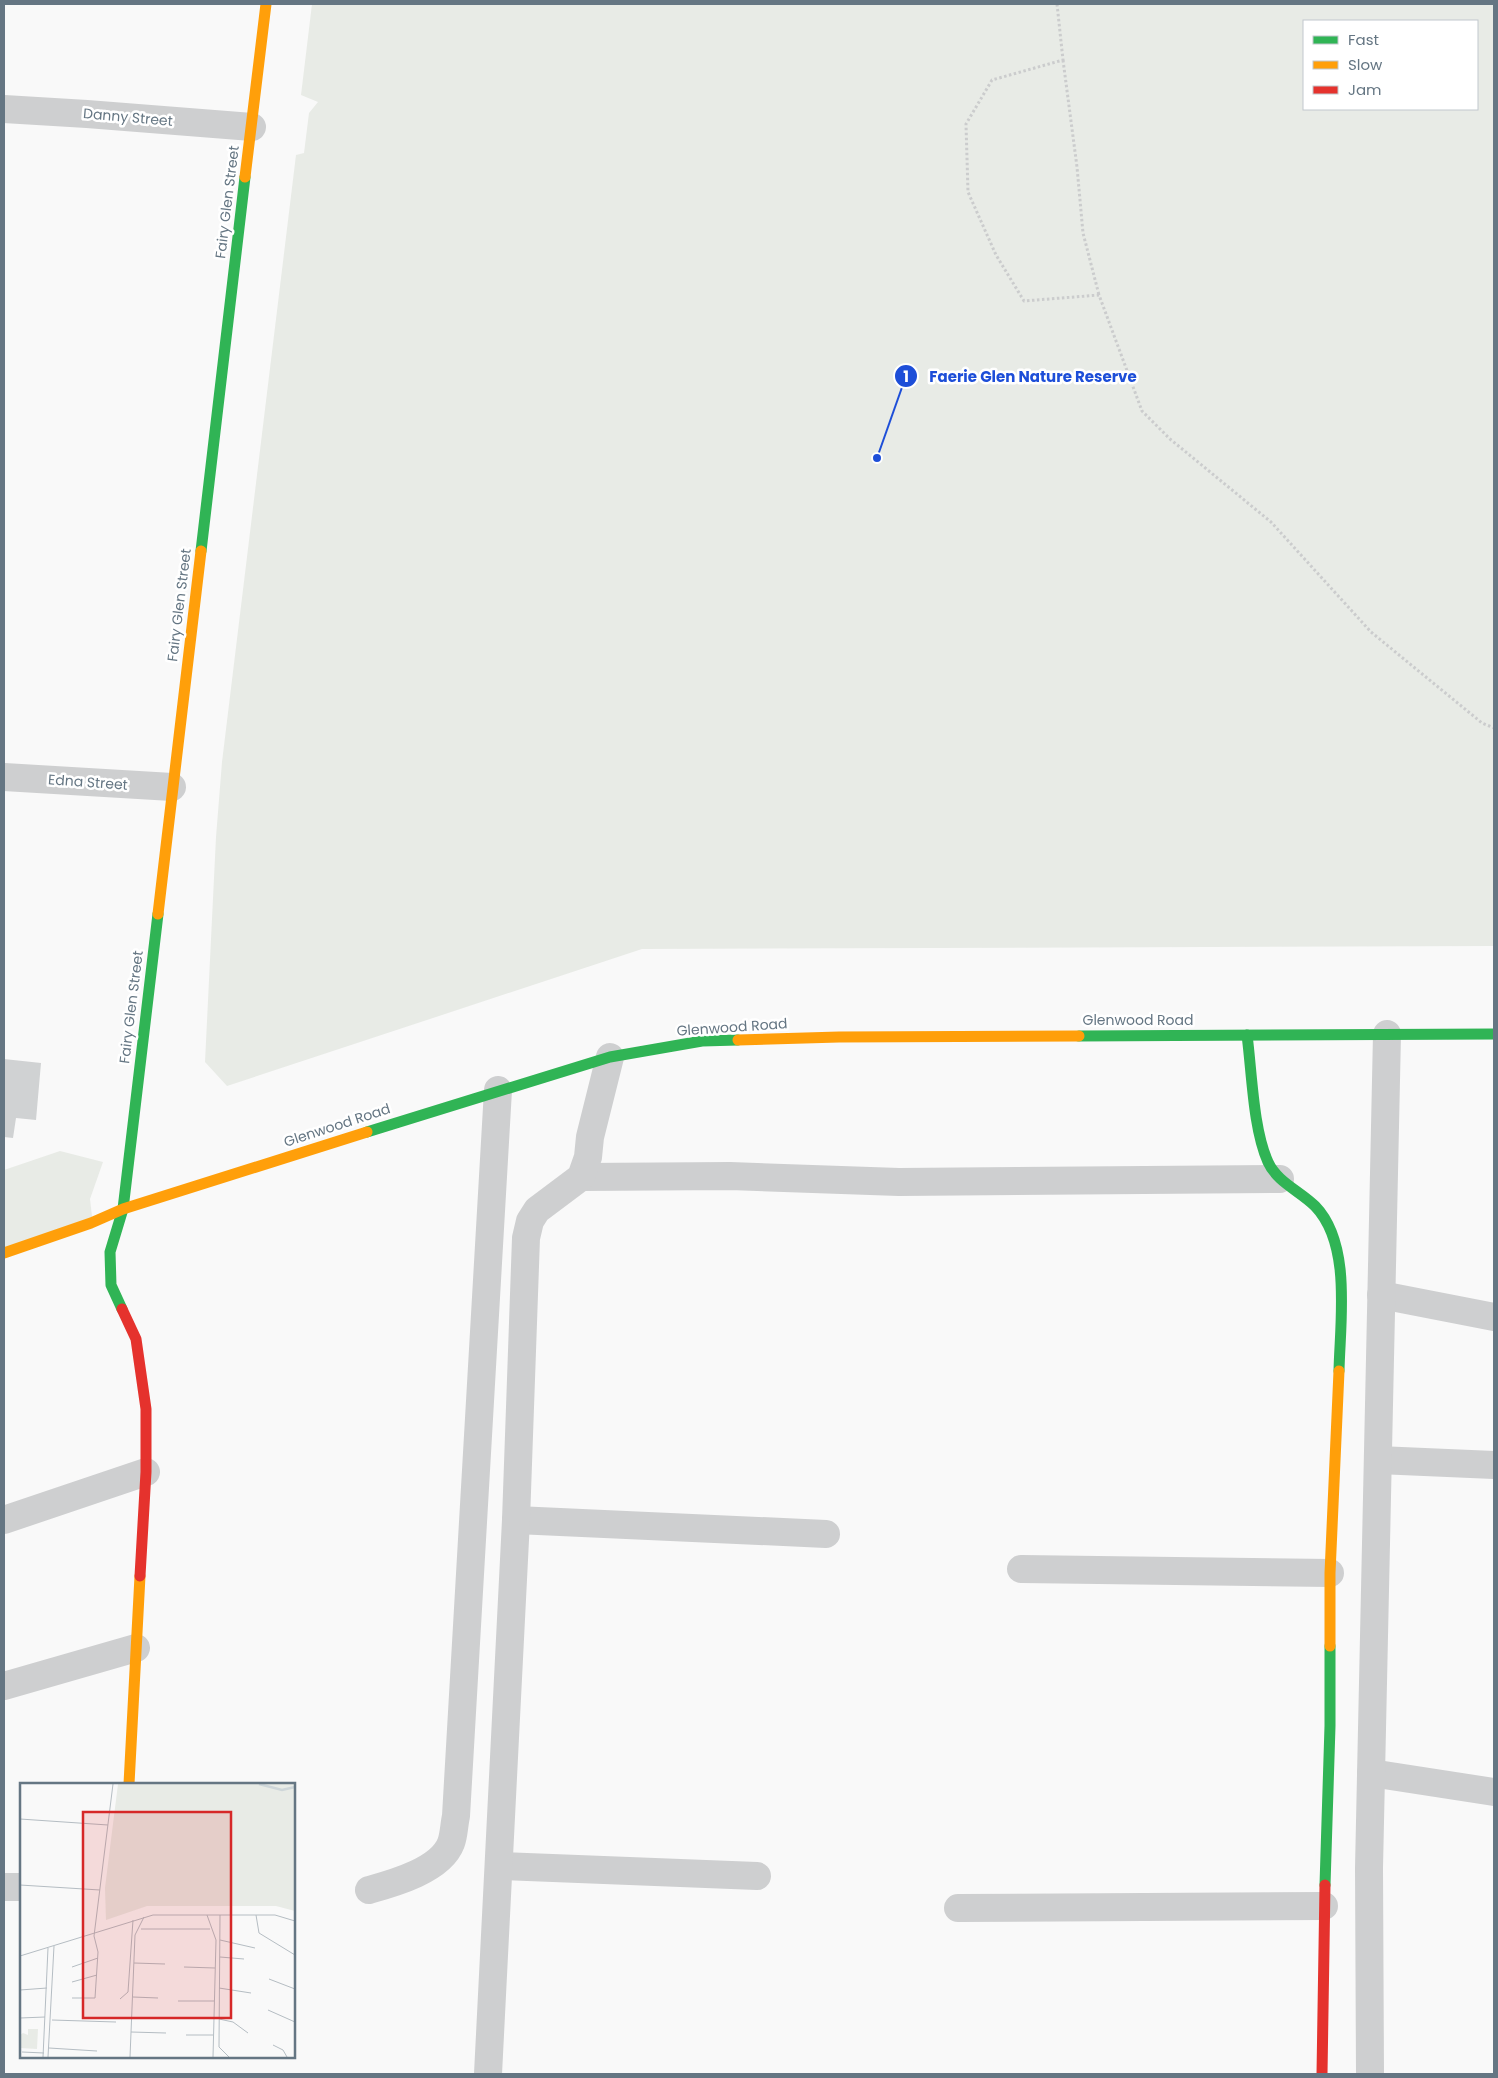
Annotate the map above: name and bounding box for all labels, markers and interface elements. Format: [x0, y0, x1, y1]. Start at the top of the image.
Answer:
legend [1303, 20, 1478, 110]
text: Fast [1348, 29, 1379, 50]
text: Slow [1348, 54, 1383, 75]
text: Jam [1348, 79, 1382, 100]
street label: Danny Street [82, 103, 174, 131]
street label: Fairy Glen Street [210, 144, 244, 260]
callout: Faerie Glen Nature Reserve [894, 361, 1146, 391]
text: 1 [903, 366, 909, 387]
text: Faerie Glen Nature Reserve [929, 366, 1137, 387]
street label: Fairy Glen Street [162, 547, 196, 663]
street label: Edna Street [47, 769, 129, 795]
street label: Fairy Glen Street [114, 949, 148, 1065]
street label: Glenwood Road [1083, 1010, 1193, 1030]
street label: Glenwood Road [676, 1013, 788, 1041]
street label: Glenwood Road [281, 1098, 393, 1152]
inset map [20, 1783, 295, 2058]

